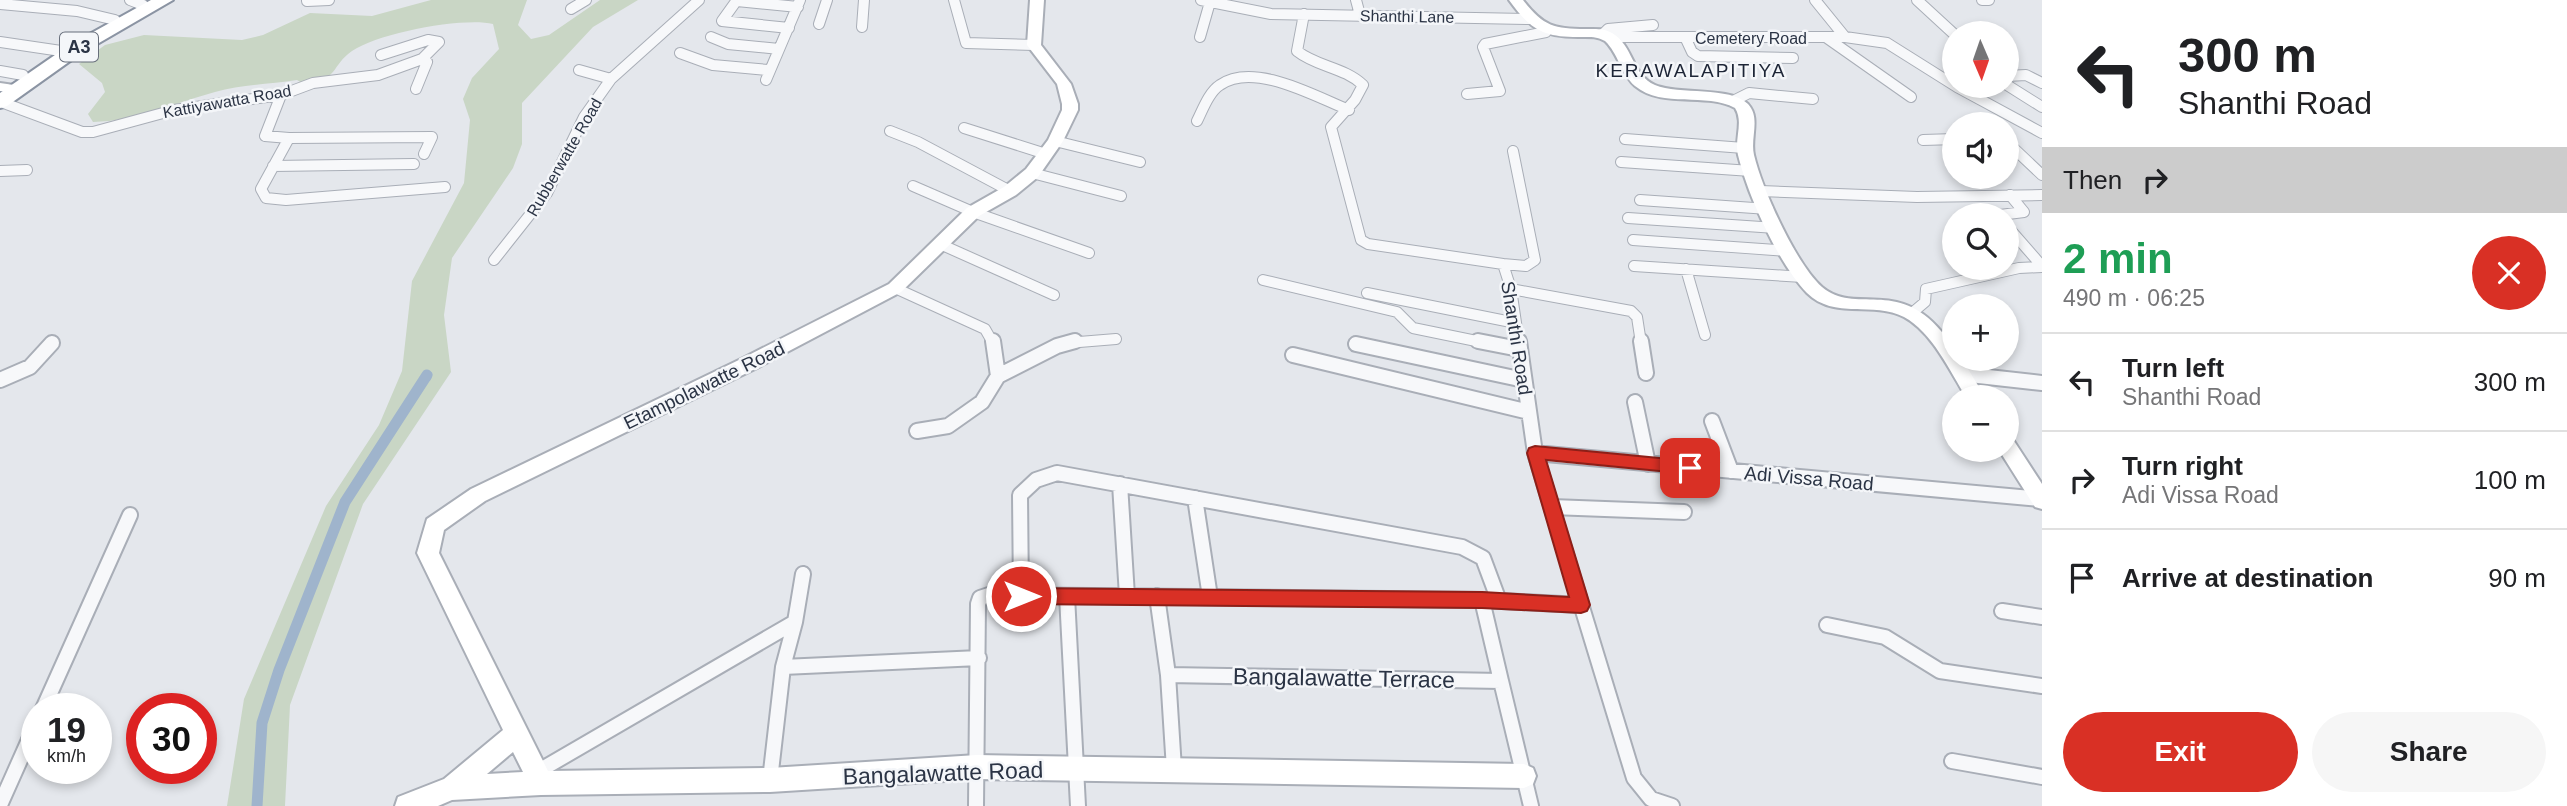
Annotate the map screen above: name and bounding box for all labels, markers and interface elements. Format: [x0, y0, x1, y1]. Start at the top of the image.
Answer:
street label: Shanthi Lane [1360, 7, 1454, 26]
north arrow [1942, 21, 2020, 98]
map controls [1942, 21, 2019, 462]
icon: left [2063, 28, 2154, 119]
text: 300 m [2178, 28, 2317, 82]
street label: Cemetery Road [1695, 30, 1807, 47]
road number: A3 [60, 32, 98, 62]
district label: KERAWALAPITIYA [1596, 60, 1786, 81]
street label: Kattiyawatta Road [162, 82, 293, 121]
text: Shanthi Road [2178, 85, 2372, 121]
street label: Rubberwatte Road [524, 95, 605, 219]
button: sound [1942, 112, 2019, 189]
icon: right [2136, 161, 2174, 199]
text: Then [2063, 165, 2122, 195]
button: search [1942, 203, 2019, 280]
text: 2 min [2063, 235, 2173, 282]
button: close [2472, 236, 2546, 310]
street label: Shanthi Road [1497, 280, 1536, 397]
text: 490 m · 06:25 [2063, 285, 2205, 311]
button: + [1942, 294, 2019, 371]
street label: Etampolawatte Road [620, 337, 788, 434]
text: Turn left [2122, 353, 2224, 383]
icon: left [2063, 363, 2101, 401]
text: 300 m [2474, 367, 2546, 397]
text: Shanthi Road [2122, 384, 2261, 410]
button: − [1942, 385, 2019, 462]
pin [1660, 438, 1720, 498]
icon: arrive [1671, 449, 1709, 487]
text: Turn right [2122, 451, 2243, 481]
icon: right [2063, 461, 2101, 499]
street label: Adi Vissa Road [1744, 462, 1874, 495]
text: 100 m [2474, 465, 2546, 495]
text: Adi Vissa Road [2122, 482, 2279, 508]
position arrow [984, 559, 1058, 633]
icon: arrive [2063, 559, 2101, 597]
text: Arrive at destination [2122, 563, 2373, 593]
text: 90 m [2488, 563, 2546, 593]
street label: Bangalawatte Terrace [1233, 663, 1455, 693]
speed limit sign: 30 [126, 693, 217, 784]
text: 19 [47, 710, 86, 749]
button: Exit [2063, 712, 2298, 792]
button: Share [2312, 712, 2546, 792]
text: km/h [47, 746, 86, 766]
street label: Bangalawatte Road [842, 757, 1044, 789]

